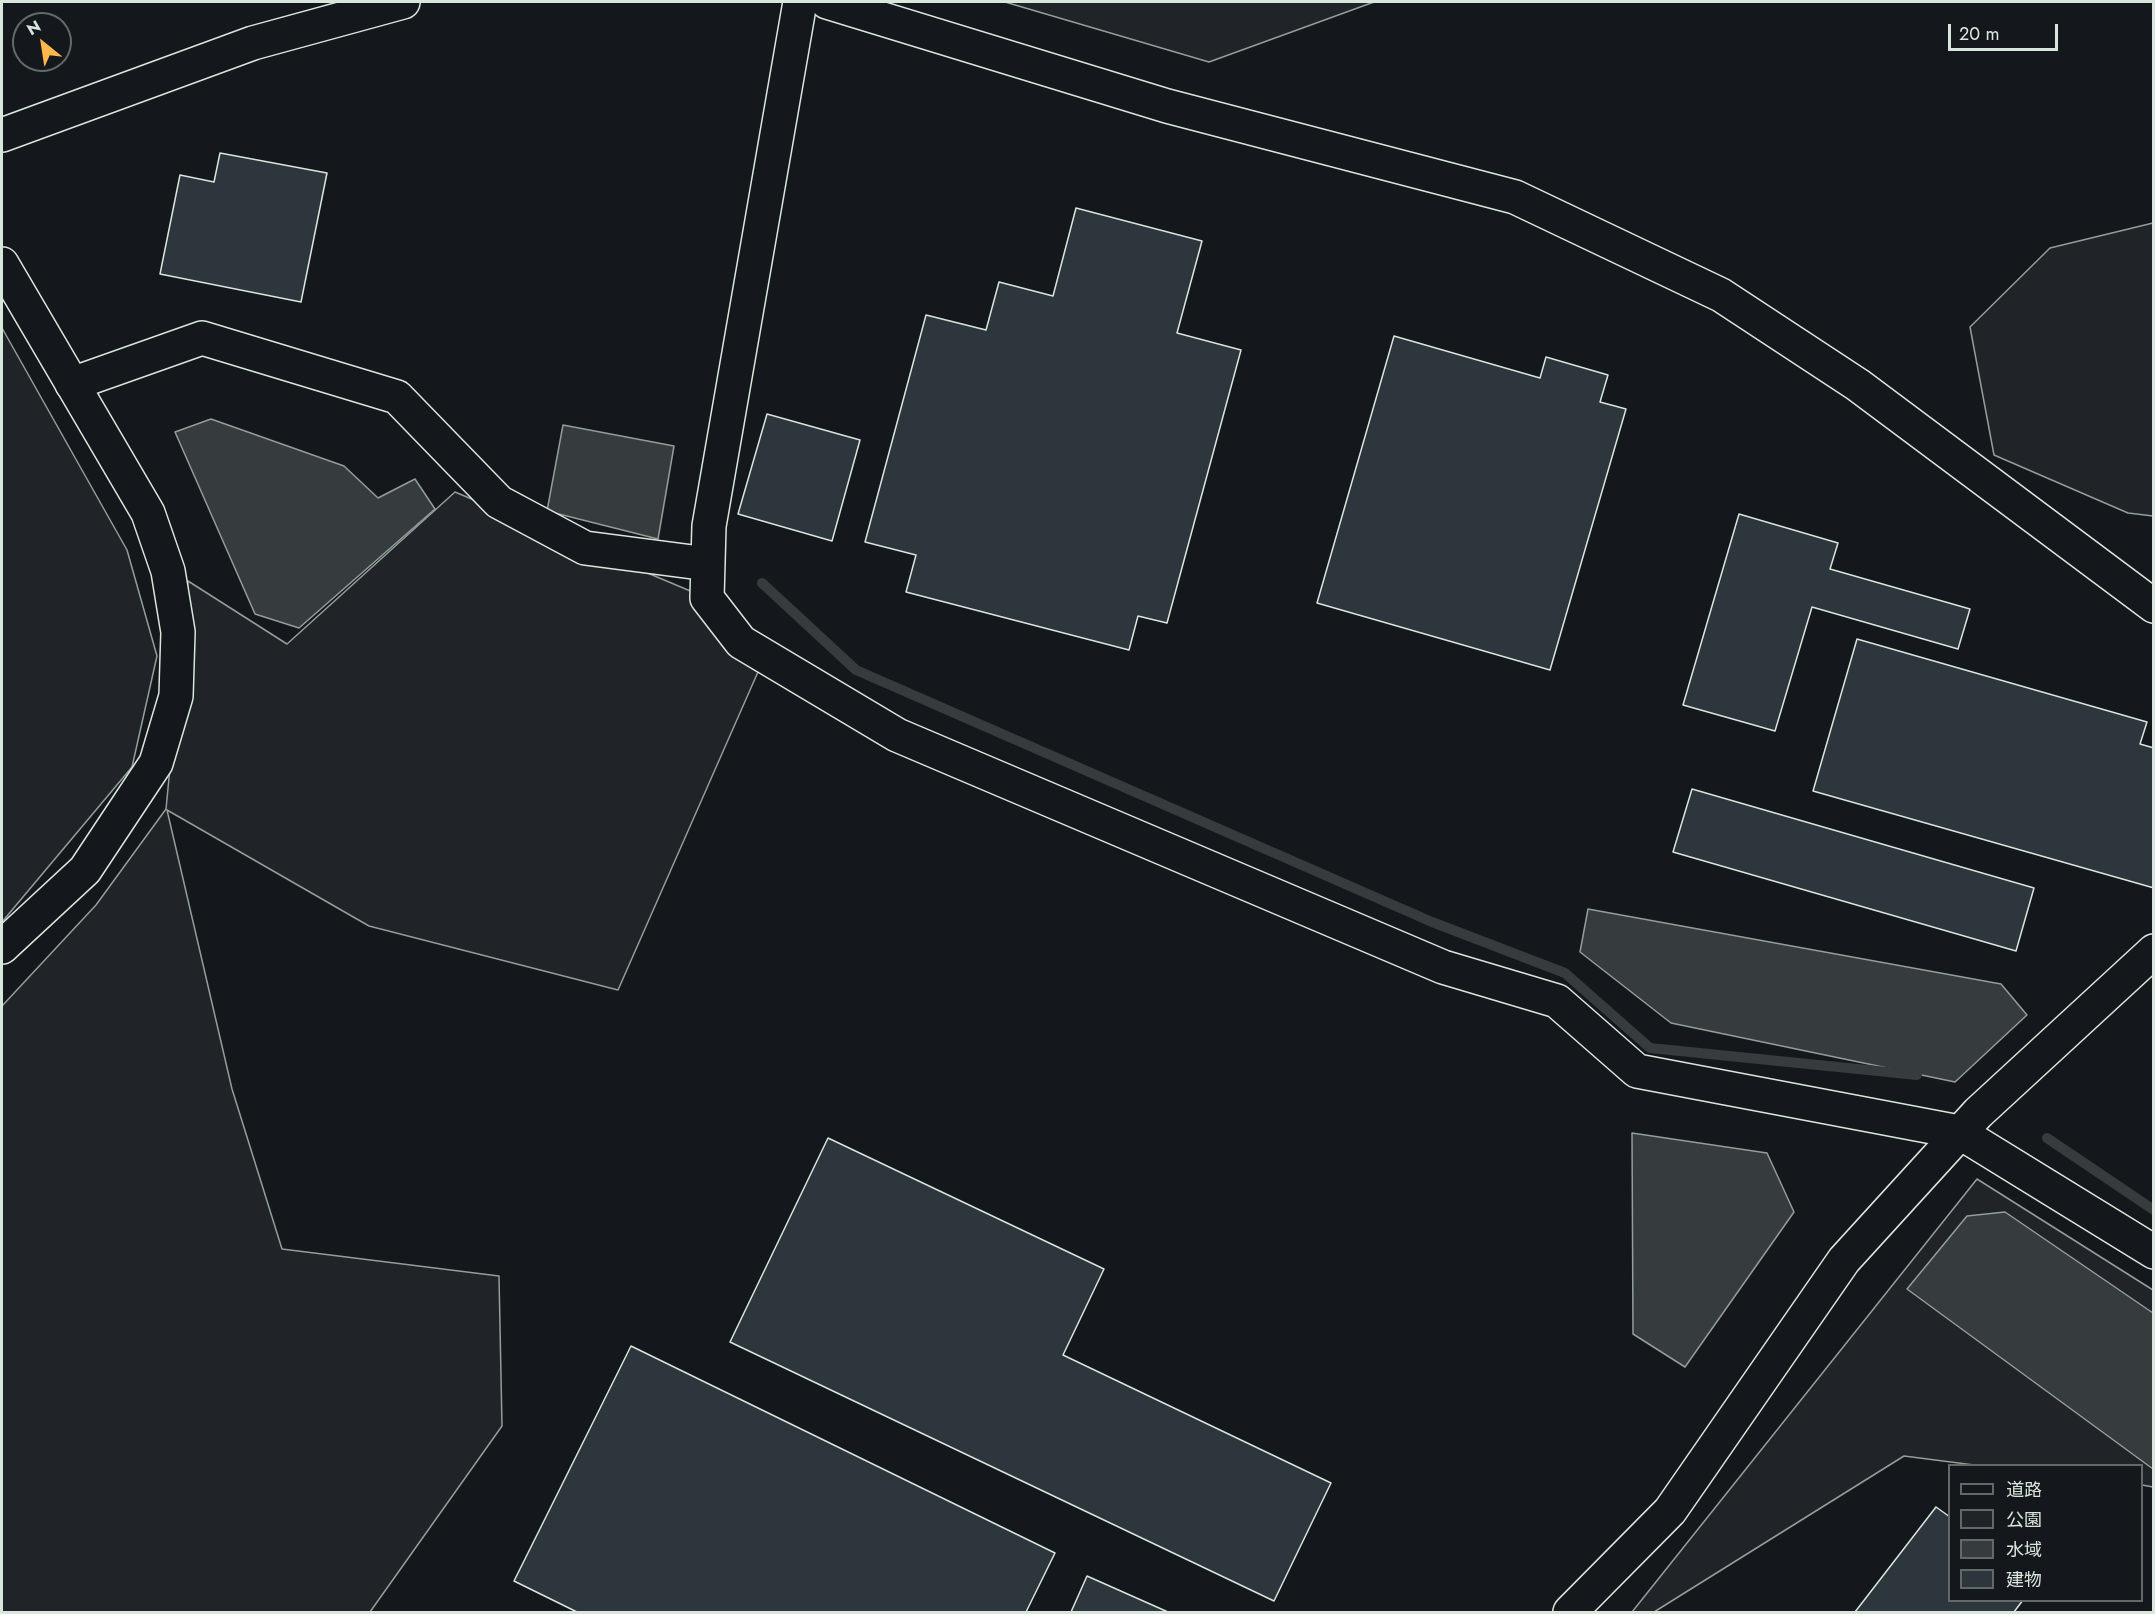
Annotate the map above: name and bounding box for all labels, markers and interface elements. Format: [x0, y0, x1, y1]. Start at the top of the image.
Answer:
north arrow [12, 12, 72, 72]
scale bar [1951, 12, 2060, 50]
text: N [22, 15, 45, 41]
text: 20 m [1959, 21, 1999, 47]
legend [1948, 1464, 2143, 1602]
text: 道路 [2006, 1477, 2042, 1503]
text: 公園 [2006, 1507, 2042, 1533]
text: 水域 [2006, 1537, 2042, 1563]
text: 建物 [2006, 1567, 2042, 1593]

